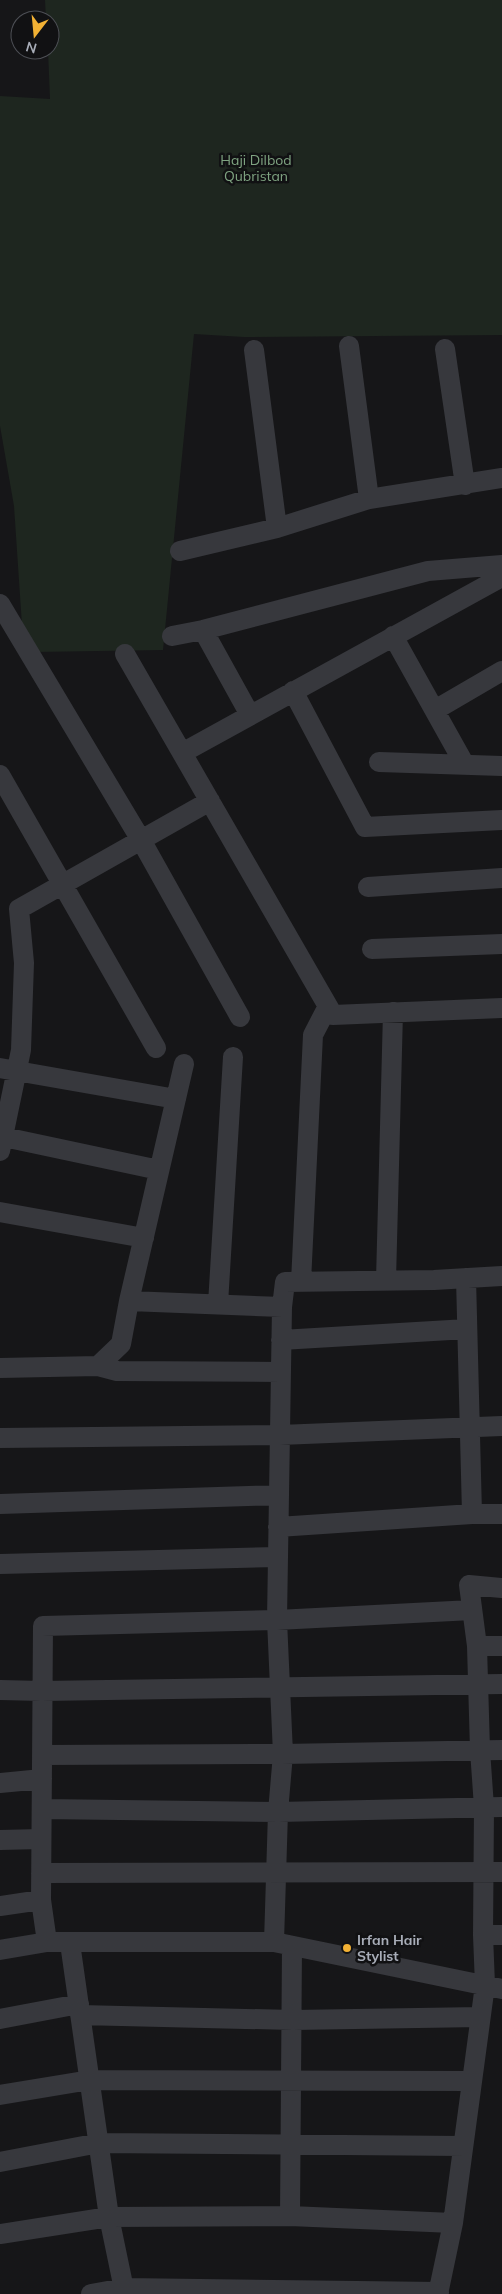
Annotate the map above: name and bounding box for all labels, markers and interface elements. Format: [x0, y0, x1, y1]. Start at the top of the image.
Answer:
north arrow [10, 10, 60, 60]
text: N [24, 37, 39, 58]
park label: Haji Dilbod Qubristan [220, 151, 292, 185]
place label: Irfan Hair Stylist [357, 1931, 422, 1965]
marker: Irfan Hair Stylist [341, 1942, 353, 1954]

